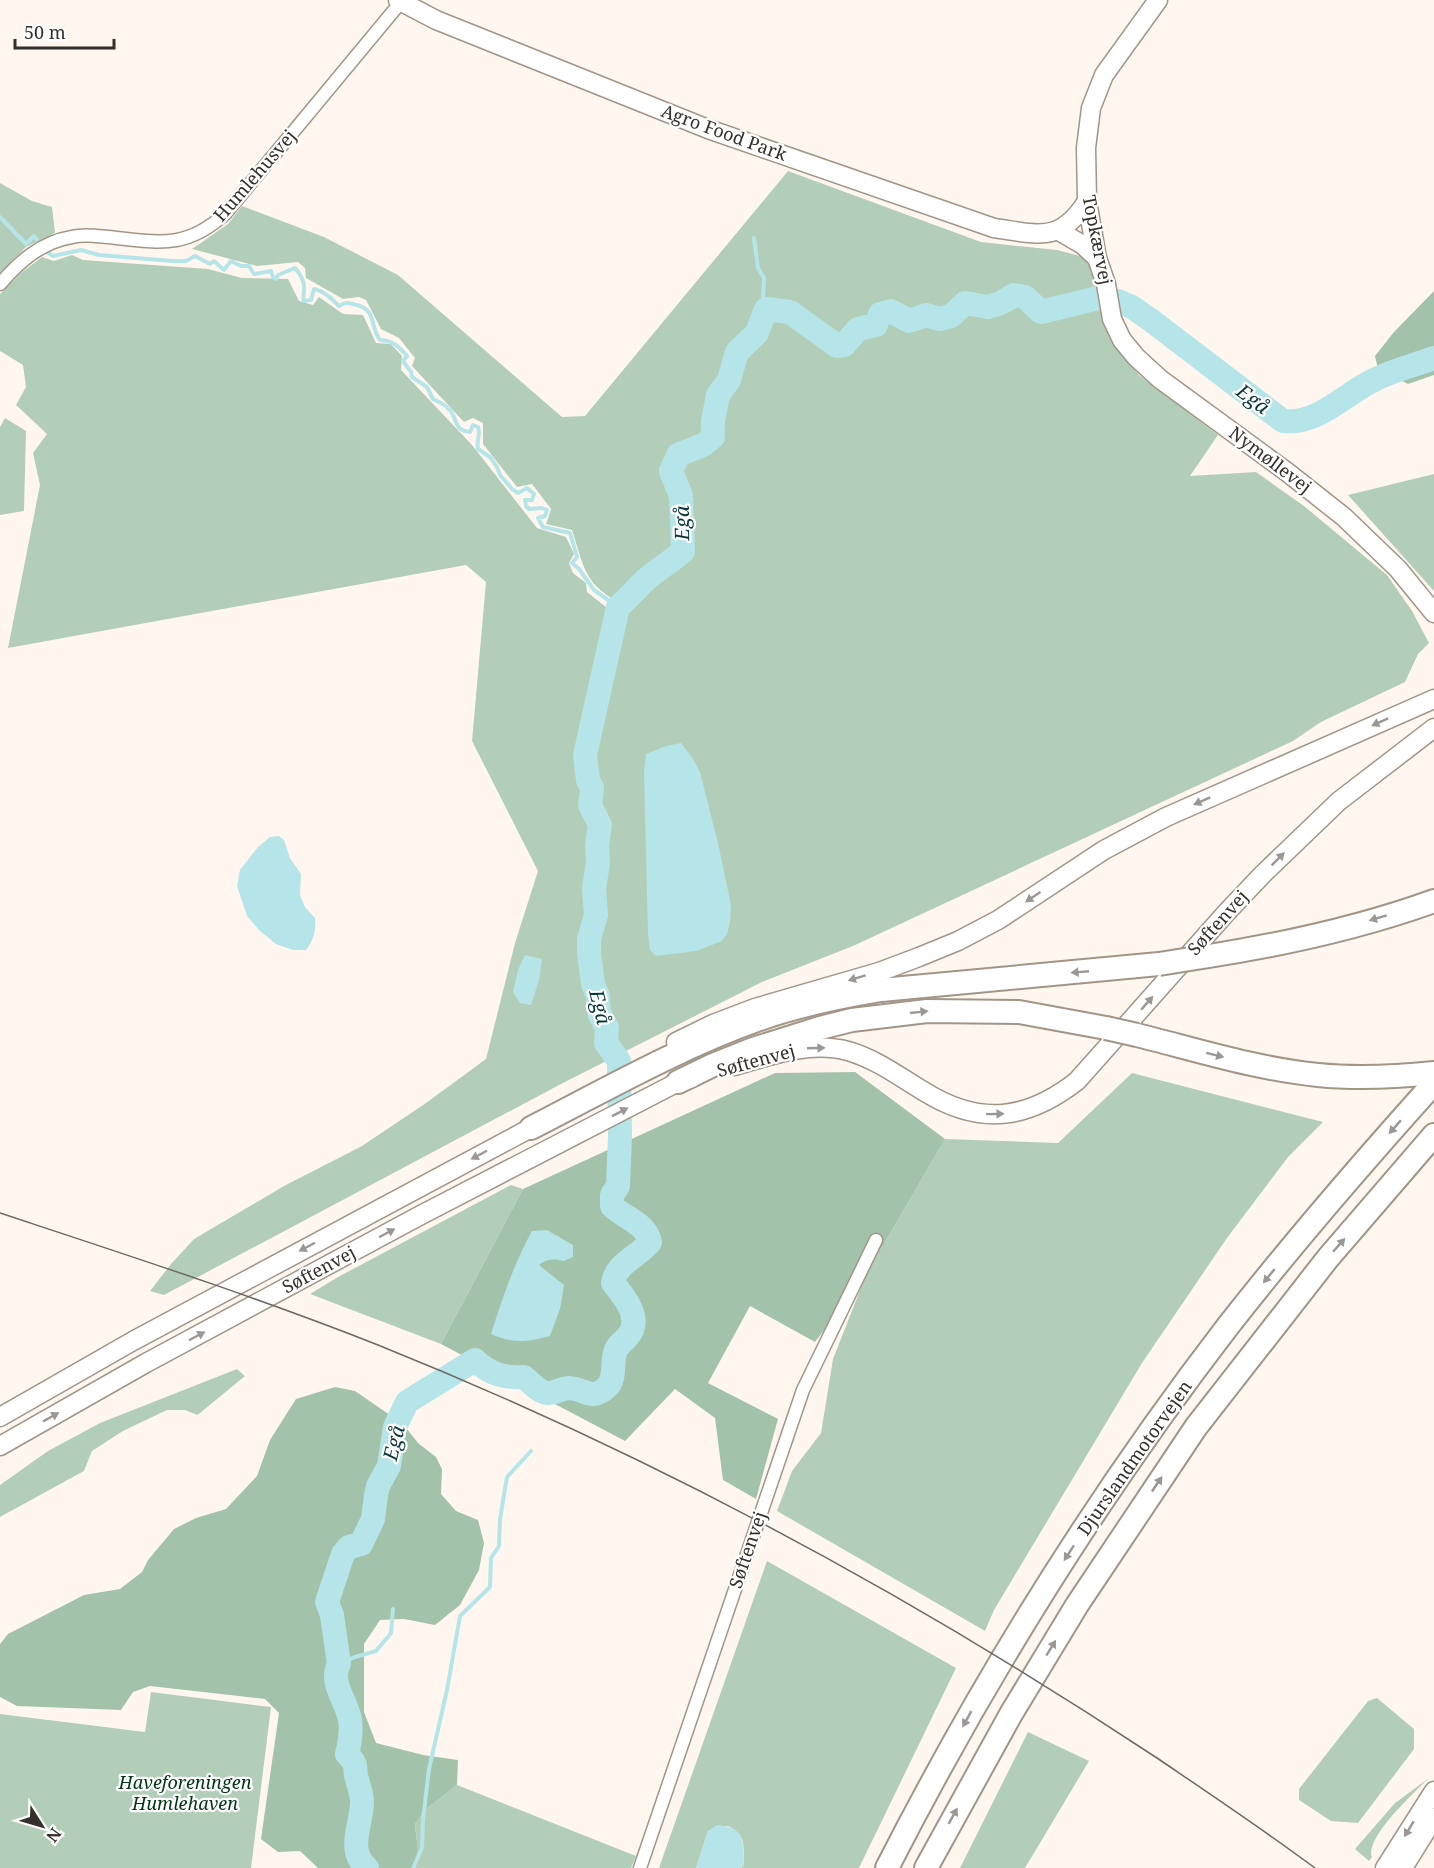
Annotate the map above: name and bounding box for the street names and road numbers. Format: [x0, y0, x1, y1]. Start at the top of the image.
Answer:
street label: Agro Food Park [658, 98, 791, 166]
street label: Humlehusvej [208, 124, 301, 226]
street label: Topkærvej [1078, 193, 1118, 287]
street label: Nymøllevej [1224, 420, 1317, 498]
street label: Søftenvej [1182, 885, 1253, 960]
street label: Søftenvej [714, 1038, 797, 1082]
street label: Søftenvej [278, 1240, 359, 1298]
street label: Djurslandmotorvejen [1072, 1375, 1197, 1540]
street label: Søftenvej [723, 1508, 771, 1591]

